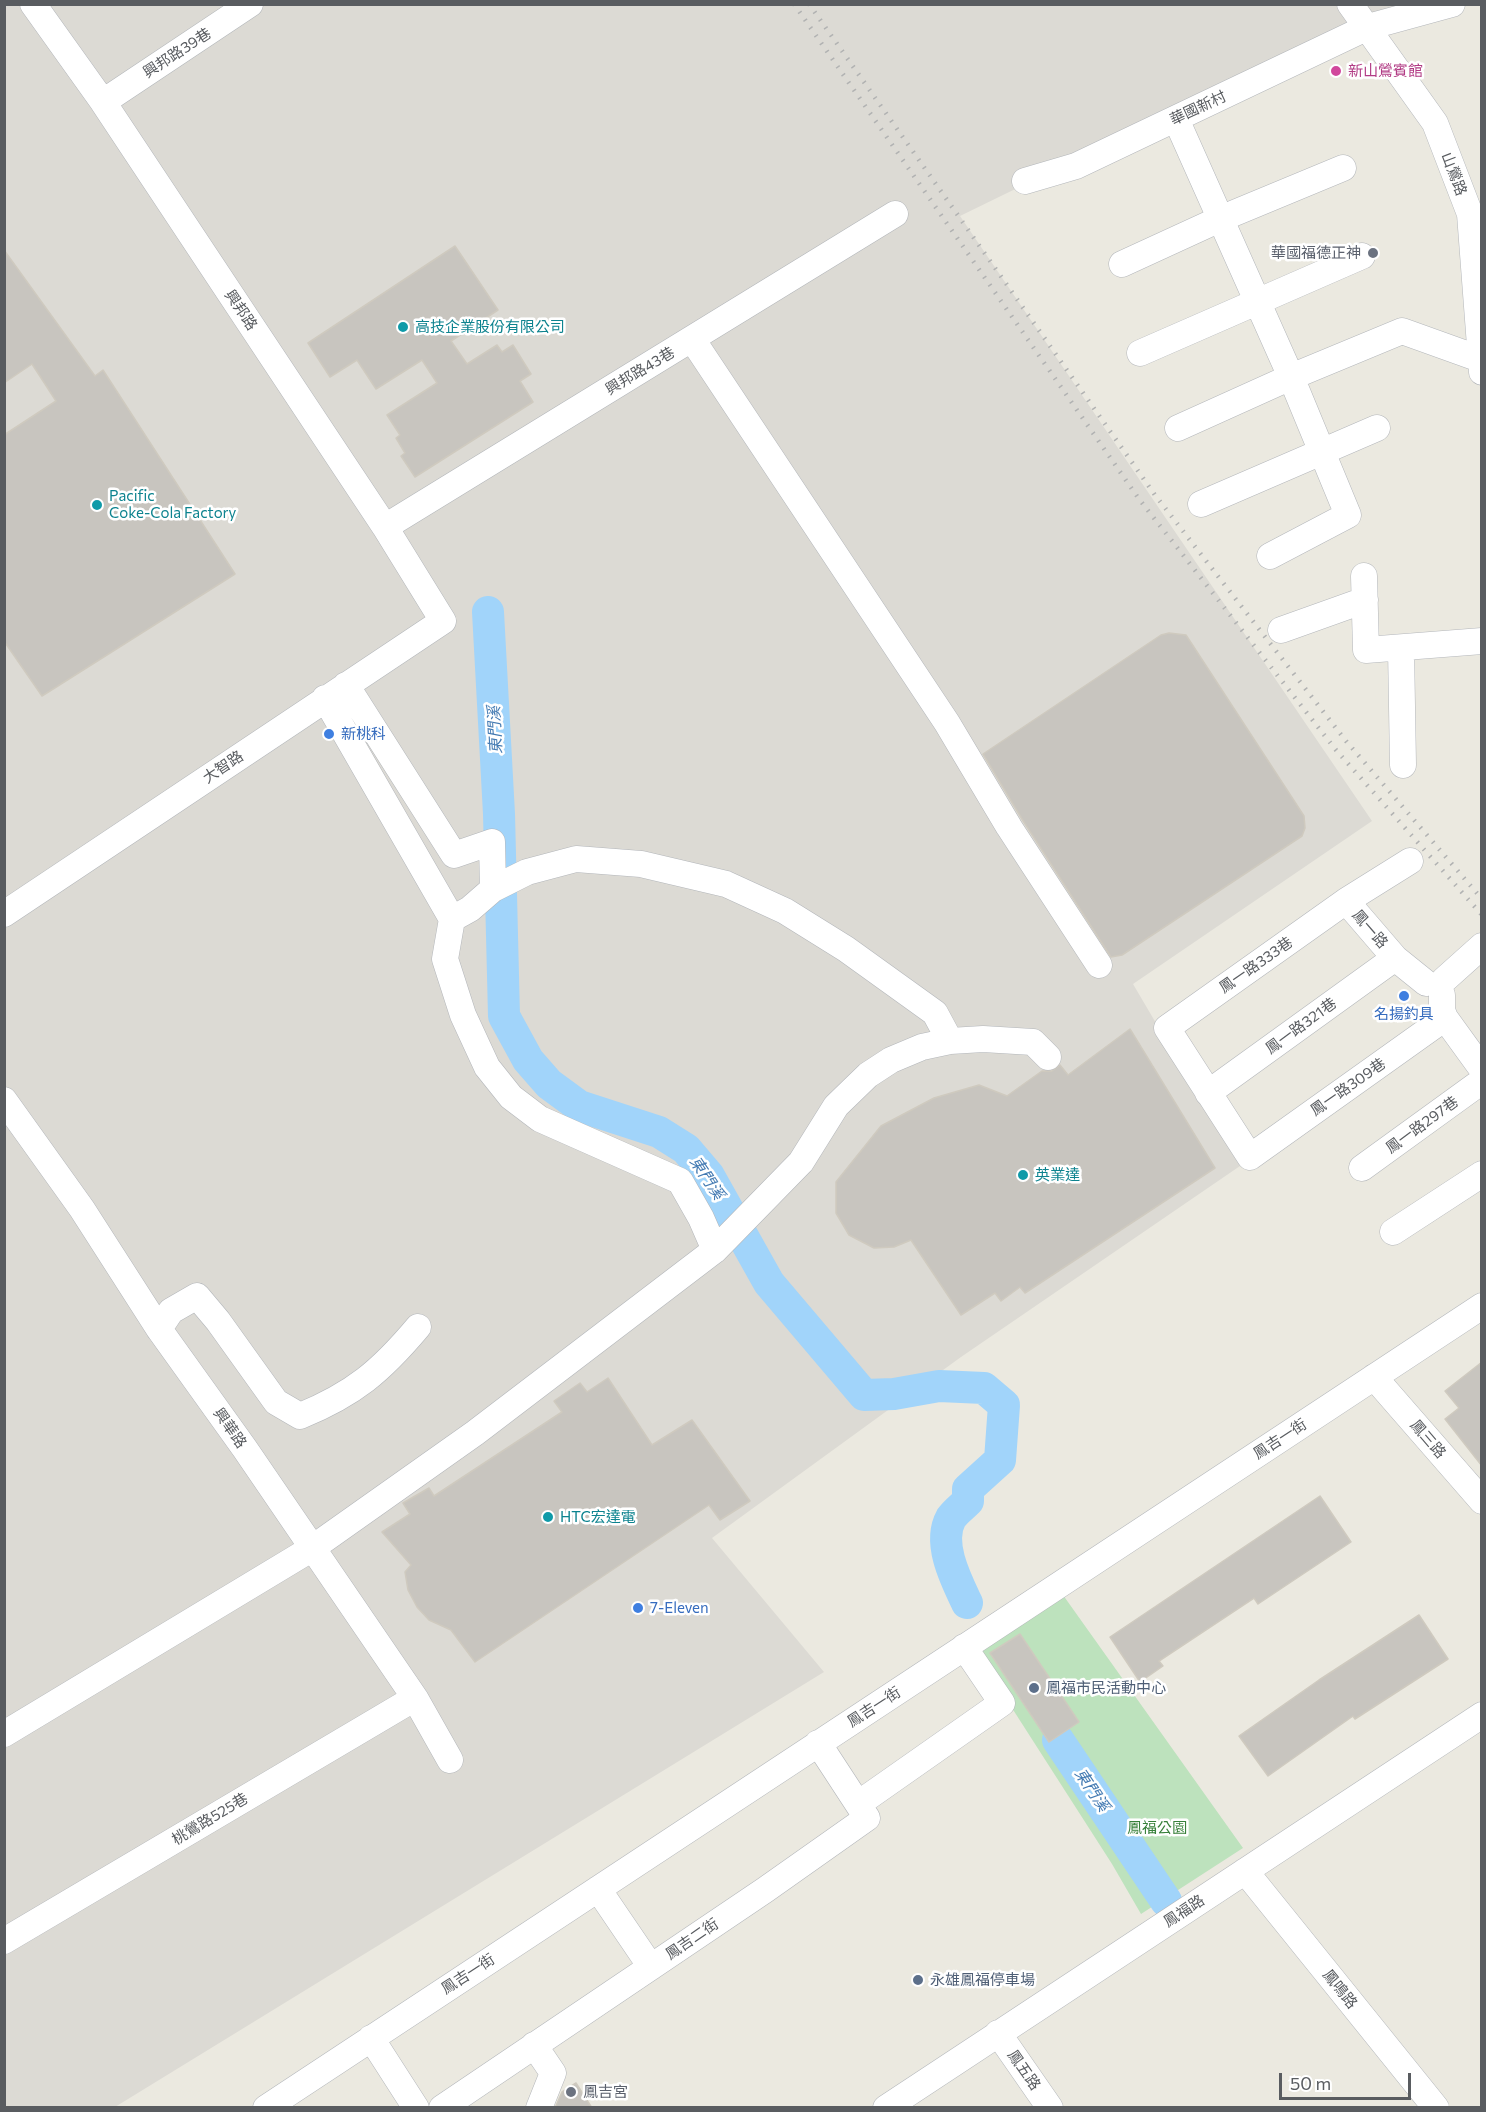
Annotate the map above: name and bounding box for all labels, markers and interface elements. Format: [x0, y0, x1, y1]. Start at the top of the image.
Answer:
street label: 興邦路39巷 [140, 24, 214, 82]
place label: 新山鶯賓館 [1348, 62, 1423, 80]
marker: 新山鶯賓館 [1329, 64, 1343, 78]
street label: 華國新村 [1167, 87, 1229, 129]
street label: 山鶯路 [1438, 150, 1470, 198]
place label: 華國福德正神 [1271, 244, 1361, 262]
marker: 華國福德正神 [1366, 246, 1380, 260]
street label: 興邦路 [221, 286, 261, 334]
place label: 高技企業股份有限公司 [415, 318, 565, 336]
marker: 高技企業股份有限公司 [396, 320, 410, 334]
street label: 興邦路43巷 [602, 343, 678, 399]
place label: Pacific Coke-Cola Factory [109, 487, 236, 522]
marker: Pacific Coke-Cola Factory [90, 498, 104, 512]
water label: 東門溪 [484, 706, 506, 754]
place label: 新桃科 [341, 725, 386, 743]
marker: 新桃科 [322, 727, 336, 741]
street label: 大智路 [199, 747, 247, 787]
street label: 鳳一路 [1348, 906, 1392, 952]
street label: 鳳一路333巷 [1216, 933, 1296, 997]
marker: 名揚釣具 [1397, 989, 1411, 1003]
street label: 鳳一路321巷 [1262, 994, 1340, 1058]
place label: 名揚釣具 [1374, 1005, 1434, 1023]
street label: 鳳一路309巷 [1307, 1055, 1389, 1119]
street label: 鳳一路297巷 [1382, 1093, 1462, 1157]
water label: 東門溪 [686, 1153, 728, 1203]
place label: 英業達 [1035, 1166, 1080, 1184]
marker: 英業達 [1016, 1168, 1030, 1182]
street label: 興華路 [210, 1404, 250, 1452]
street label: 鳳吉一街 [1250, 1415, 1310, 1463]
street label: 鳳三路 [1406, 1416, 1450, 1462]
place label: HTC宏達電 [560, 1508, 636, 1526]
marker: HTC宏達電 [541, 1510, 555, 1524]
place label: 7-Eleven [650, 1599, 709, 1617]
marker: 7-Eleven [631, 1601, 645, 1615]
place label: 鳳福市民活動中心 [1046, 1679, 1166, 1697]
marker: 鳳福市民活動中心 [1027, 1681, 1041, 1695]
street label: 鳳吉一街 [844, 1683, 904, 1731]
water label: 東門溪 [1071, 1765, 1113, 1815]
street label: 桃鶯路525巷 [169, 1789, 251, 1849]
park label: 鳳福公園 [1127, 1819, 1187, 1837]
street label: 鳳福路 [1160, 1891, 1208, 1931]
street label: 鳳吉二街 [662, 1915, 722, 1963]
street label: 鳳吉一街 [438, 1950, 498, 1998]
street label: 鳳鳴路 [1319, 1966, 1361, 2012]
place label: 永雄鳳福停車場 [930, 1971, 1035, 1989]
marker: 永雄鳳福停車場 [911, 1973, 925, 1987]
street label: 鳳五路 [1004, 2046, 1044, 2094]
scale bar [1282, 2061, 1414, 2099]
text: 50 m [1290, 2072, 1331, 2094]
place label: 鳳吉宮 [583, 2083, 628, 2101]
marker: 鳳吉宮 [564, 2085, 578, 2099]

